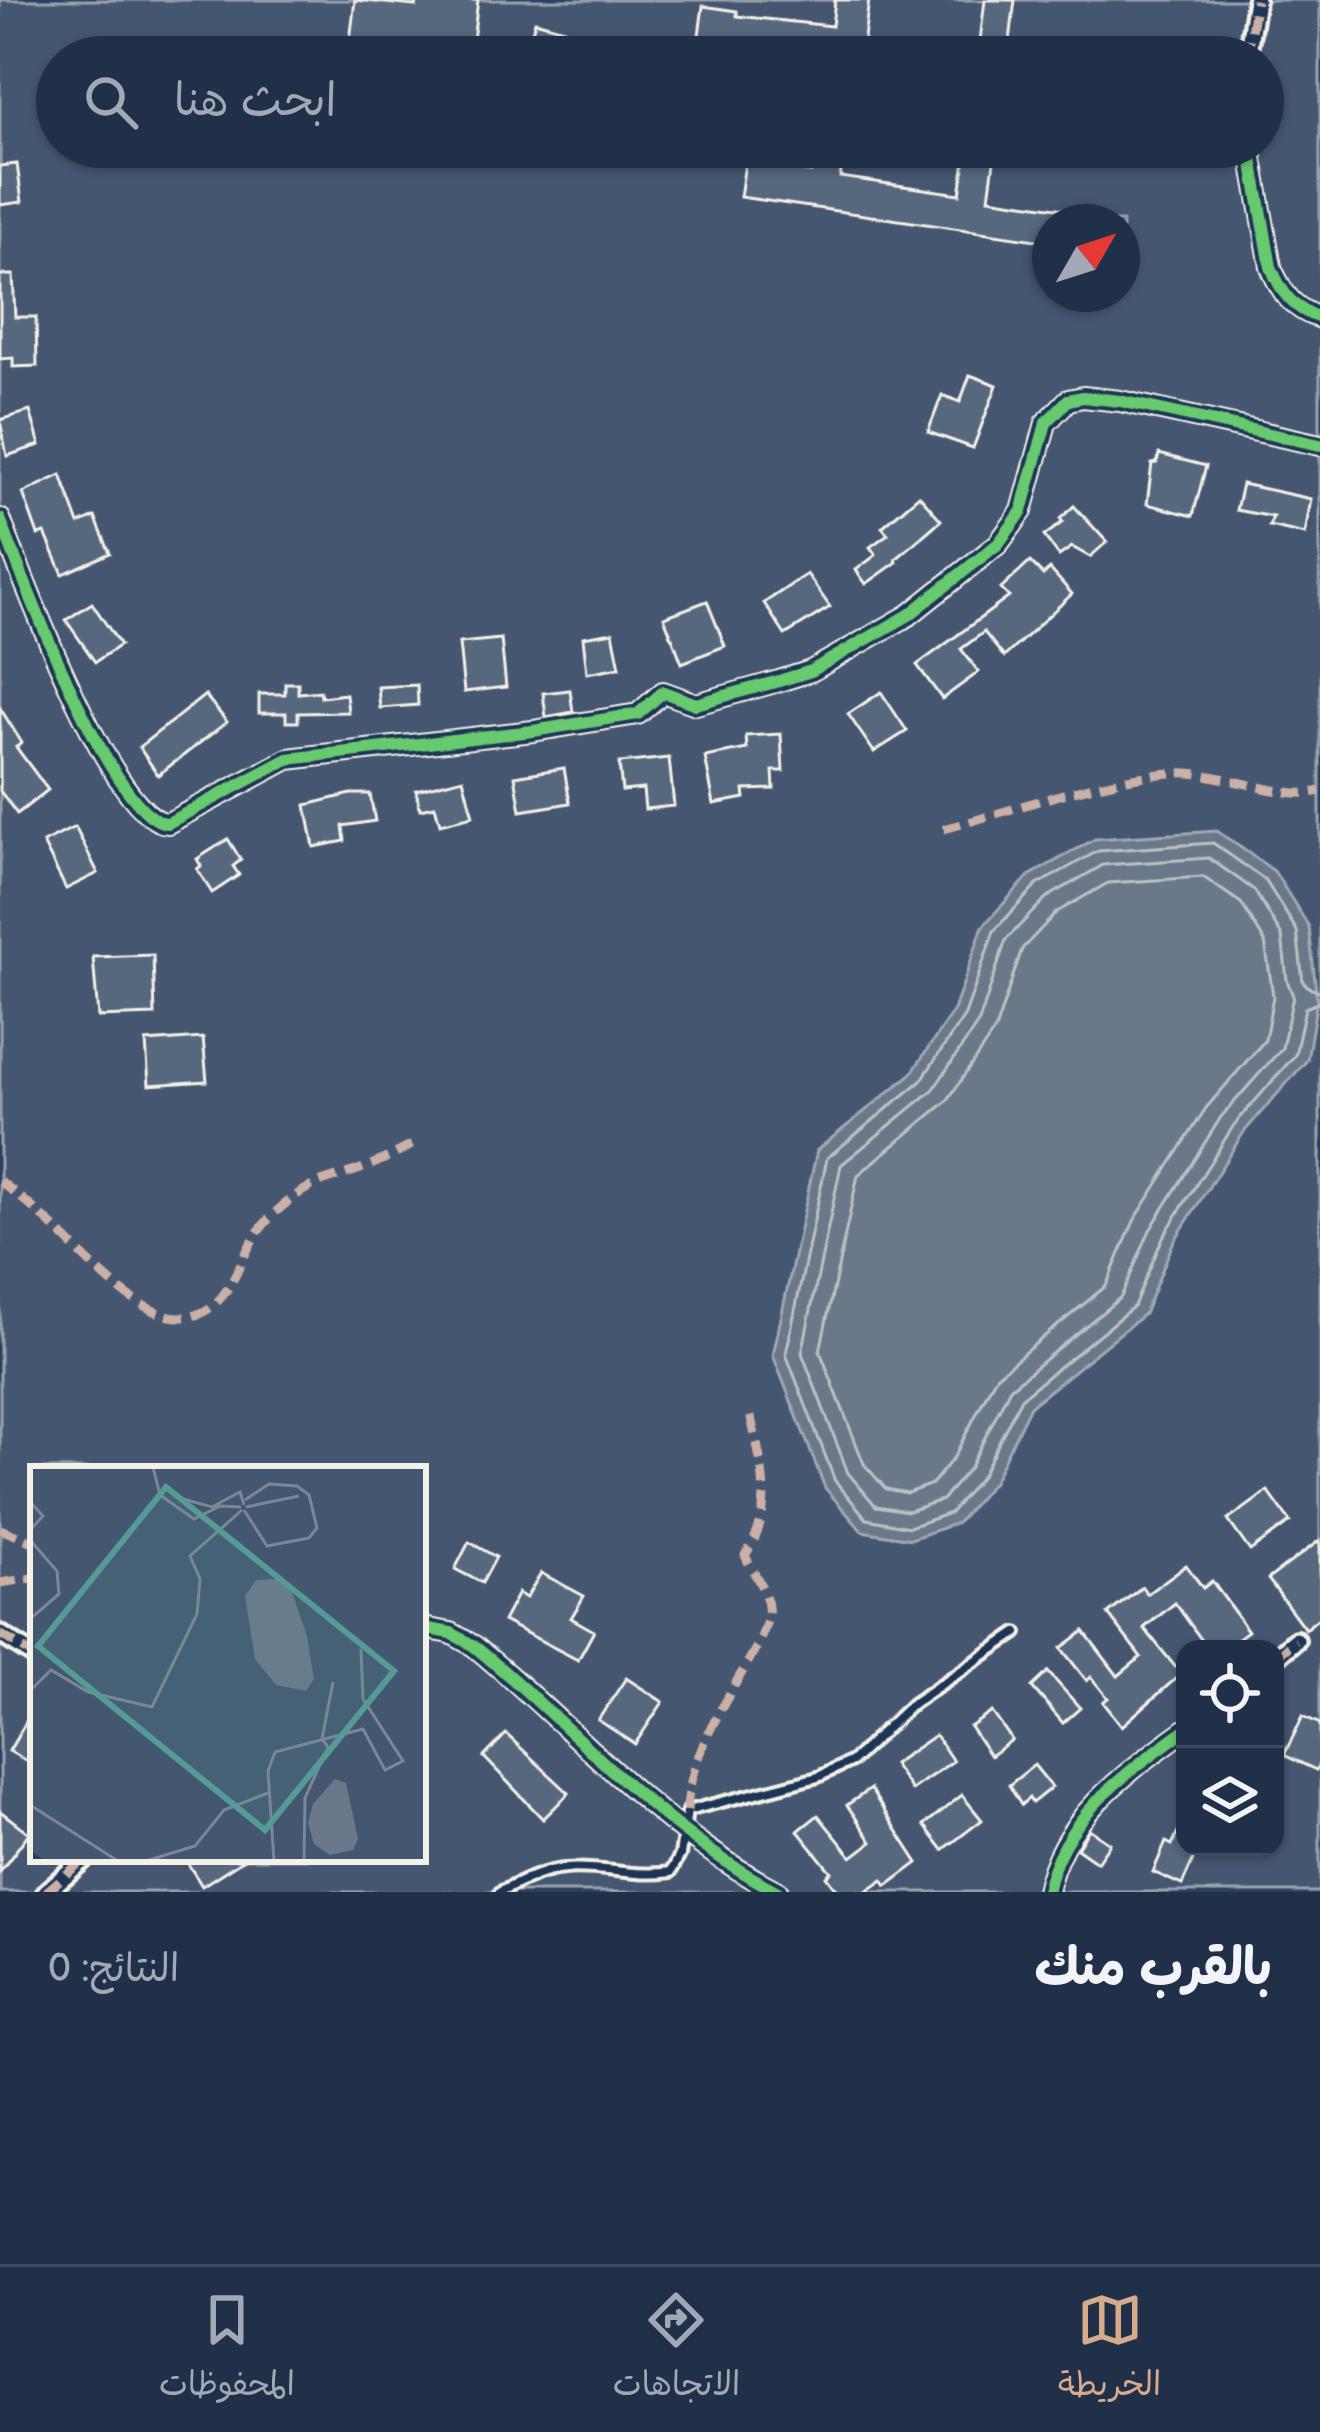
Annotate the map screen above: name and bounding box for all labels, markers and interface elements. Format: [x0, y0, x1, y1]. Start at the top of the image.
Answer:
search box [36, 36, 1284, 168]
icon: search [78, 69, 144, 135]
text: ابحث هنا [174, 74, 337, 129]
north arrow [1032, 204, 1140, 312]
inset map [30, 1466, 426, 1862]
map controls [1176, 1640, 1284, 1856]
button: locate [1176, 1640, 1284, 1748]
button: layers [1176, 1748, 1284, 1856]
text: بالقرب منك [1035, 1938, 1272, 1999]
text: النتائج: 0 [48, 1946, 179, 1993]
tab: المحفوظات [159, 2287, 295, 2413]
tab: الاتجاهات [613, 2287, 740, 2413]
tab: الخريطة [1058, 2287, 1161, 2413]

